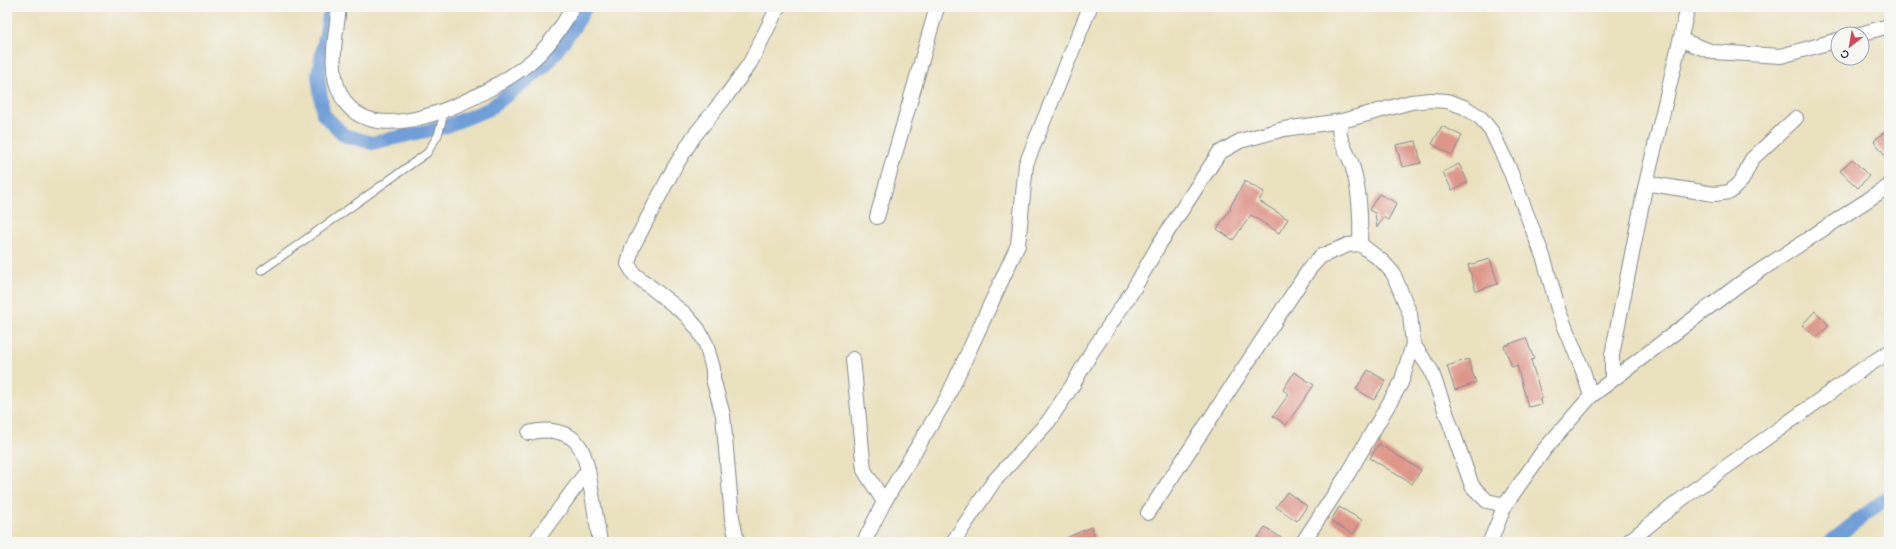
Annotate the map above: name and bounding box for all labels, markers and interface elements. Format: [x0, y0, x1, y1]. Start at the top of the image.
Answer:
north arrow [1830, 26, 1870, 66]
text: С [1838, 46, 1852, 62]

